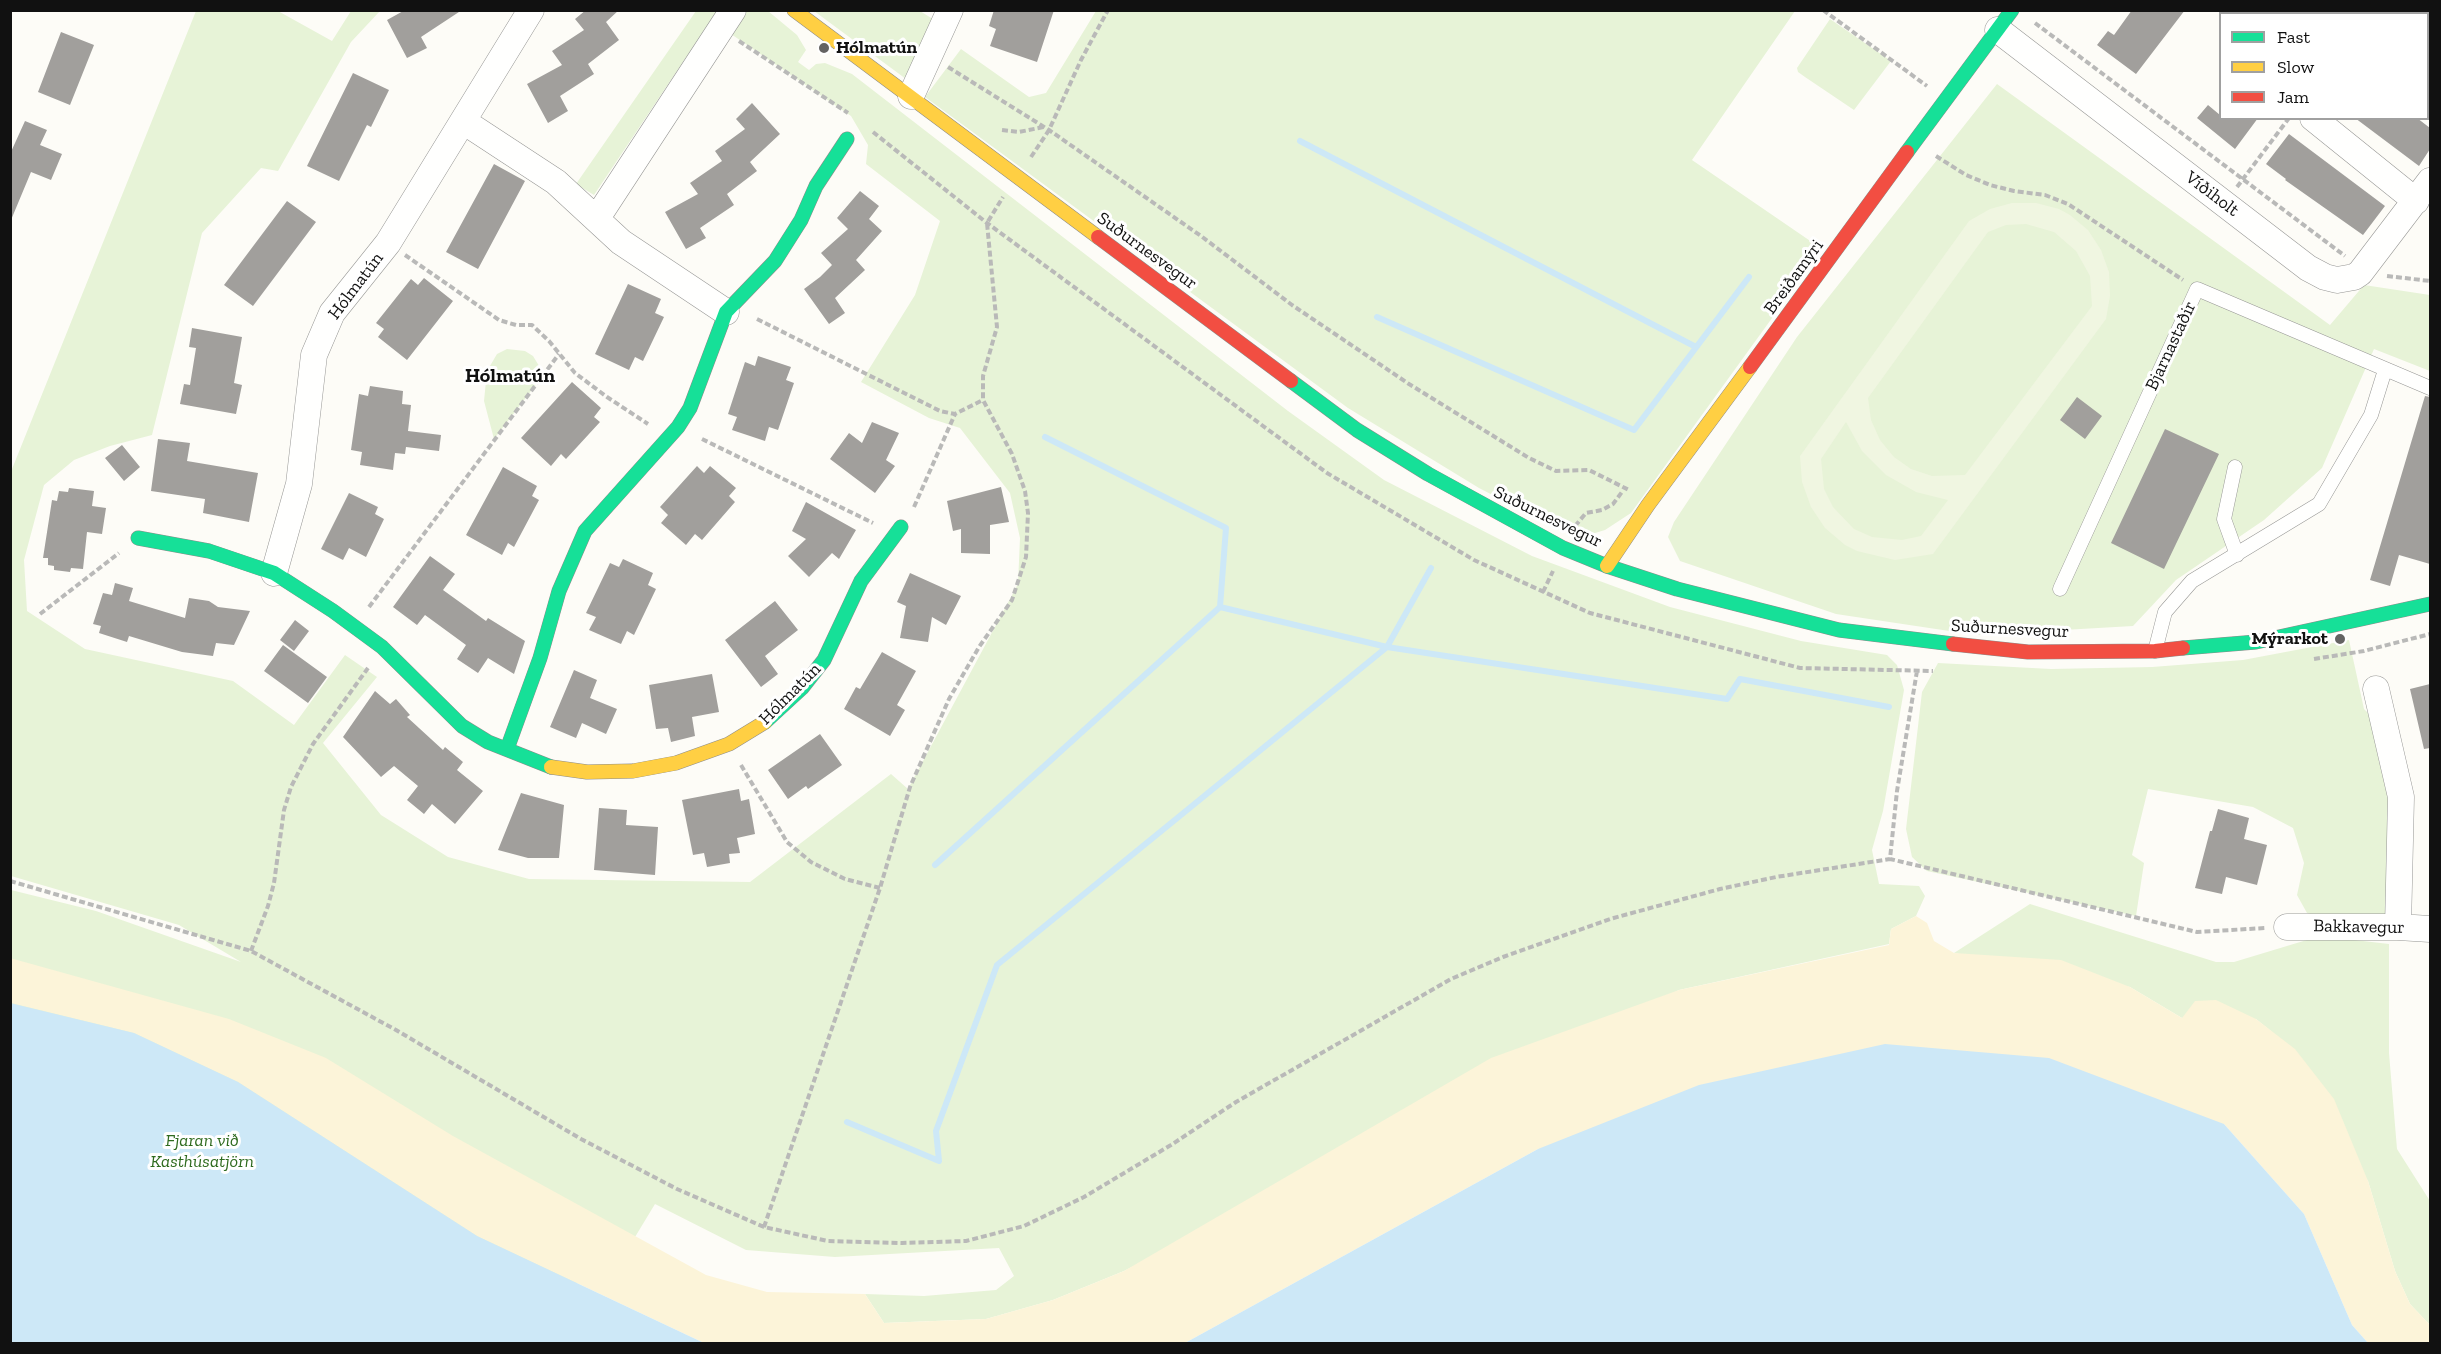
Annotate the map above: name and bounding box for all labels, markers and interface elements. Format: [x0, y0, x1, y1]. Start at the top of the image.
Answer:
legend [2219, 12, 2429, 120]
text: Fast [2277, 26, 2310, 48]
place label: Hólmatún [836, 37, 917, 59]
marker: Hólmatún [817, 41, 831, 55]
text: Slow [2277, 56, 2314, 78]
text: Jam [2277, 86, 2309, 108]
street label: Víðiholt [2181, 167, 2243, 221]
street label: Suðurnesvegur [1093, 208, 1201, 294]
street label: Breiðamýri [1760, 235, 1828, 319]
street label: Hólmatún [324, 248, 388, 324]
street label: Bjarnastaðir [2141, 298, 2201, 394]
district label: Hólmatún [465, 364, 555, 388]
street label: Suðurnesvegur [1490, 481, 1606, 553]
street label: Suðurnesvegur [1950, 615, 2070, 643]
place label: Mýrarkot [2252, 628, 2328, 650]
marker: Mýrarkot [2333, 632, 2347, 646]
street label: Hólmatún [755, 659, 825, 729]
street label: Bakkavegur [2313, 915, 2405, 939]
park label: Fjaran við Kasthúsatjörn [150, 1130, 254, 1172]

